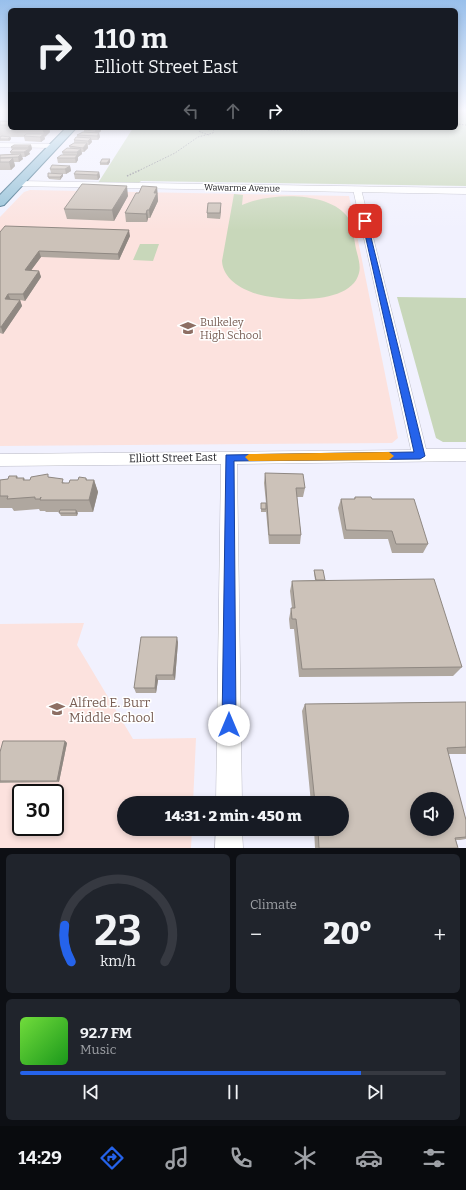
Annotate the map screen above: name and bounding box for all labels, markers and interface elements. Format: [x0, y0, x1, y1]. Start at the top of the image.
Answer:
text: 110 m [94, 22, 168, 55]
icon: right [28, 24, 80, 76]
text: Elliott Street East [94, 56, 238, 78]
icon: left [180, 100, 202, 122]
icon: ahead [222, 100, 244, 122]
icon: right [264, 100, 286, 122]
street label: Wawarme Avenue [204, 182, 280, 194]
pin [348, 204, 382, 238]
icon: arrive [354, 210, 376, 232]
place label: Bulkeley High School [200, 316, 262, 342]
school or university icon: Bulkeley High School [179, 319, 197, 337]
street label: Elliott Street East [129, 451, 217, 465]
place label: Alfred E. Burr Middle School [69, 695, 154, 725]
school or university icon: Alfred E. Burr Middle School [48, 700, 66, 718]
position arrow [208, 704, 250, 746]
speed limit sign: 30 [12, 784, 64, 836]
map controls [410, 792, 454, 836]
button: sound [410, 792, 454, 836]
text: 14:31 · 2 min · 450 m [165, 807, 301, 825]
text: Climate [250, 897, 297, 912]
text: 23 [94, 905, 142, 955]
text: 20° [323, 916, 372, 952]
text: − [250, 921, 262, 948]
text: + [433, 921, 446, 948]
text: km/h [100, 952, 136, 969]
text: 92.7 FM [80, 1024, 132, 1042]
text: Music [80, 1042, 116, 1057]
icon: previous [80, 1081, 102, 1103]
icon: pause [222, 1081, 244, 1103]
icon: next [364, 1081, 386, 1103]
icon: directions [98, 1144, 126, 1172]
icon: music [163, 1144, 191, 1172]
icon: phone [227, 1144, 255, 1172]
icon: climate [291, 1144, 319, 1172]
icon: car [355, 1144, 383, 1172]
icon: filters [420, 1144, 448, 1172]
text: 14:29 [18, 1147, 62, 1169]

